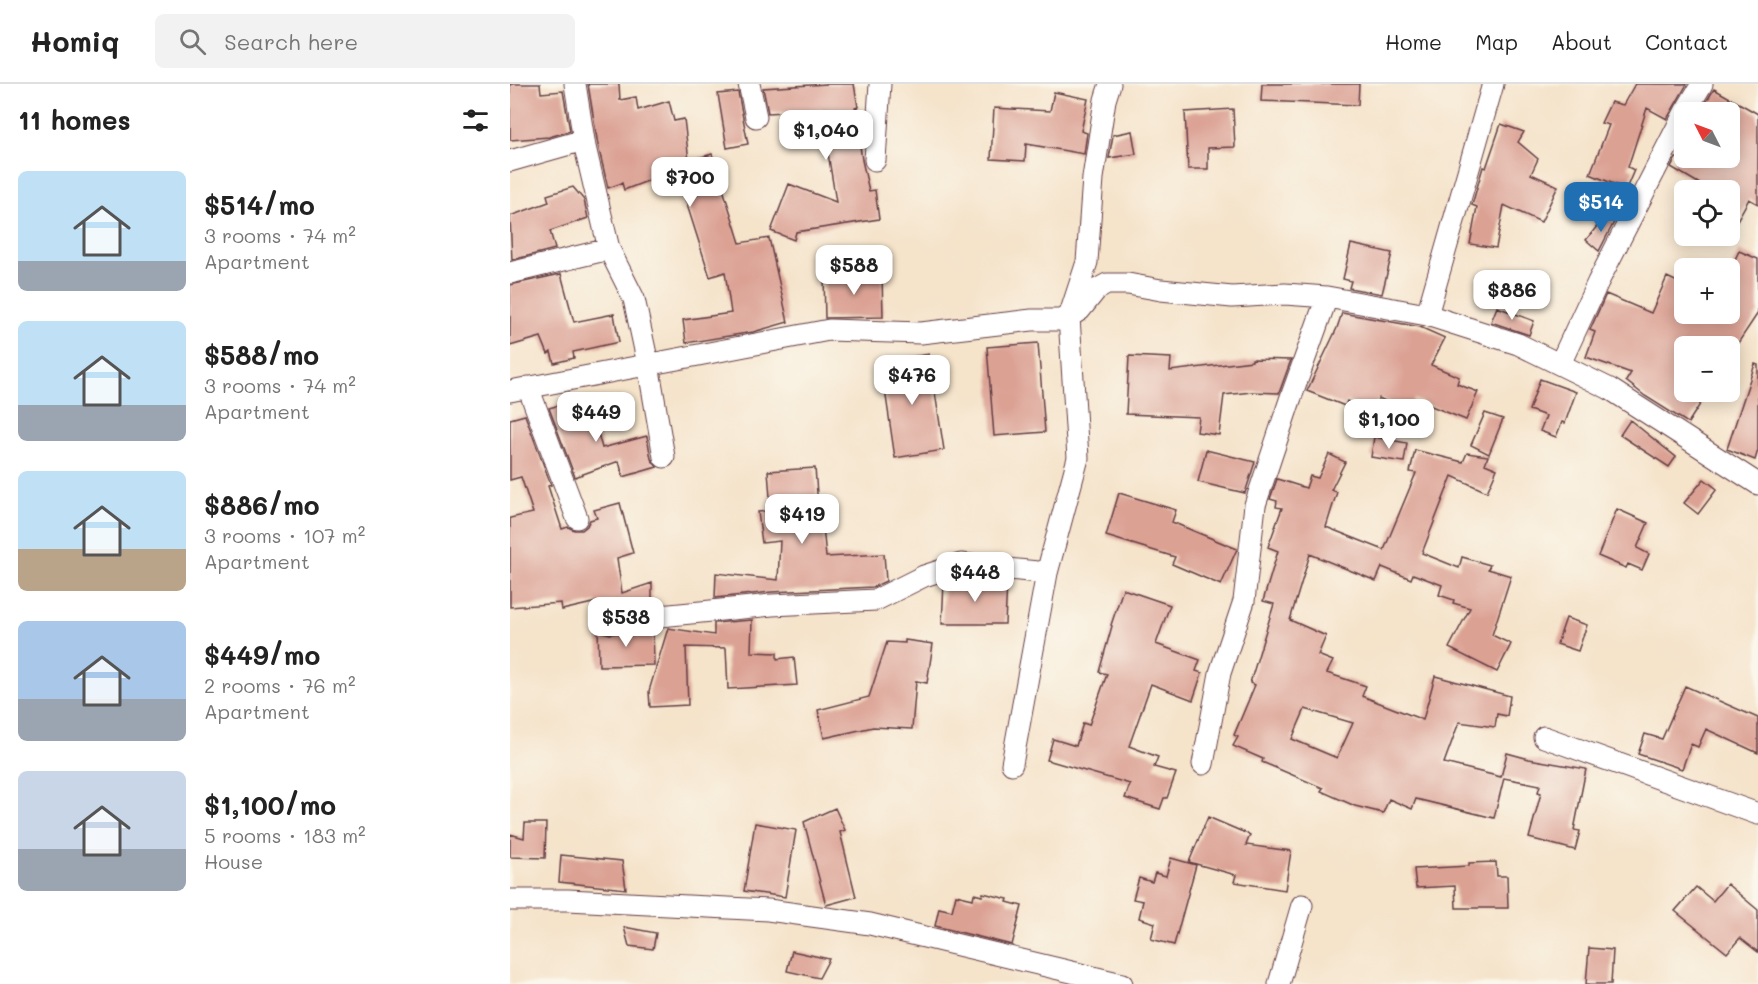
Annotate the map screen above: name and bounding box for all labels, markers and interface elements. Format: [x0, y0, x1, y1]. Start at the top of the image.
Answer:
search box [155, 14, 575, 68]
text: Homiq [30, 23, 119, 59]
icon: search [176, 25, 209, 58]
text: Search here [224, 27, 358, 56]
text: Home [1385, 28, 1442, 55]
text: Map [1475, 28, 1518, 55]
text: About [1551, 28, 1612, 55]
text: Contact [1645, 28, 1728, 55]
north arrow [1674, 102, 1740, 168]
map controls [1674, 102, 1740, 402]
text: 11 homes [18, 103, 131, 137]
icon: filters [459, 104, 492, 137]
pin: $1,040 [777, 110, 875, 161]
text: $1,040 [793, 116, 859, 142]
pin: $700 [654, 157, 726, 208]
text: $700 [665, 163, 715, 189]
button: locate [1674, 180, 1740, 246]
pin: $514 [1565, 182, 1637, 233]
text: $514/mo [204, 188, 315, 222]
text: $514 [1578, 188, 1624, 214]
icon: home [66, 195, 138, 267]
text: 3 rooms · 74 m² [204, 222, 356, 248]
pin: $588 [818, 245, 890, 296]
text: Apartment [204, 248, 310, 274]
text: $588 [830, 251, 878, 277]
button: + [1674, 258, 1740, 324]
pin: $886 [1476, 270, 1548, 321]
text: $886 [1487, 276, 1537, 302]
button: − [1674, 336, 1740, 402]
text: $588/mo [204, 338, 319, 372]
icon: home [66, 345, 138, 417]
pin: $476 [876, 355, 948, 406]
text: $476 [888, 361, 936, 387]
text: 3 rooms · 74 m² [204, 372, 356, 398]
pin: $449 [560, 392, 632, 443]
text: Apartment [204, 398, 310, 424]
text: $449 [571, 398, 621, 424]
pin: $1,100 [1340, 399, 1438, 450]
text: $1,100 [1358, 405, 1420, 431]
text: $886/mo [204, 488, 320, 522]
pin: $419 [766, 494, 838, 545]
icon: home [66, 495, 138, 567]
text: $419 [779, 500, 825, 526]
text: 3 rooms · 107 m² [204, 522, 365, 548]
text: Apartment [204, 548, 310, 574]
pin: $448 [939, 552, 1011, 603]
text: $448 [950, 558, 1000, 584]
pin: $538 [590, 597, 662, 648]
text: $538 [602, 603, 650, 629]
text: $449/mo [204, 638, 320, 672]
icon: home [66, 645, 138, 717]
text: 2 rooms · 76 m² [204, 672, 356, 698]
text: Apartment [204, 698, 310, 724]
text: $1,100/mo [204, 788, 336, 822]
icon: home [66, 795, 138, 867]
text: 5 rooms · 183 m² [204, 822, 366, 848]
text: House [204, 848, 263, 874]

